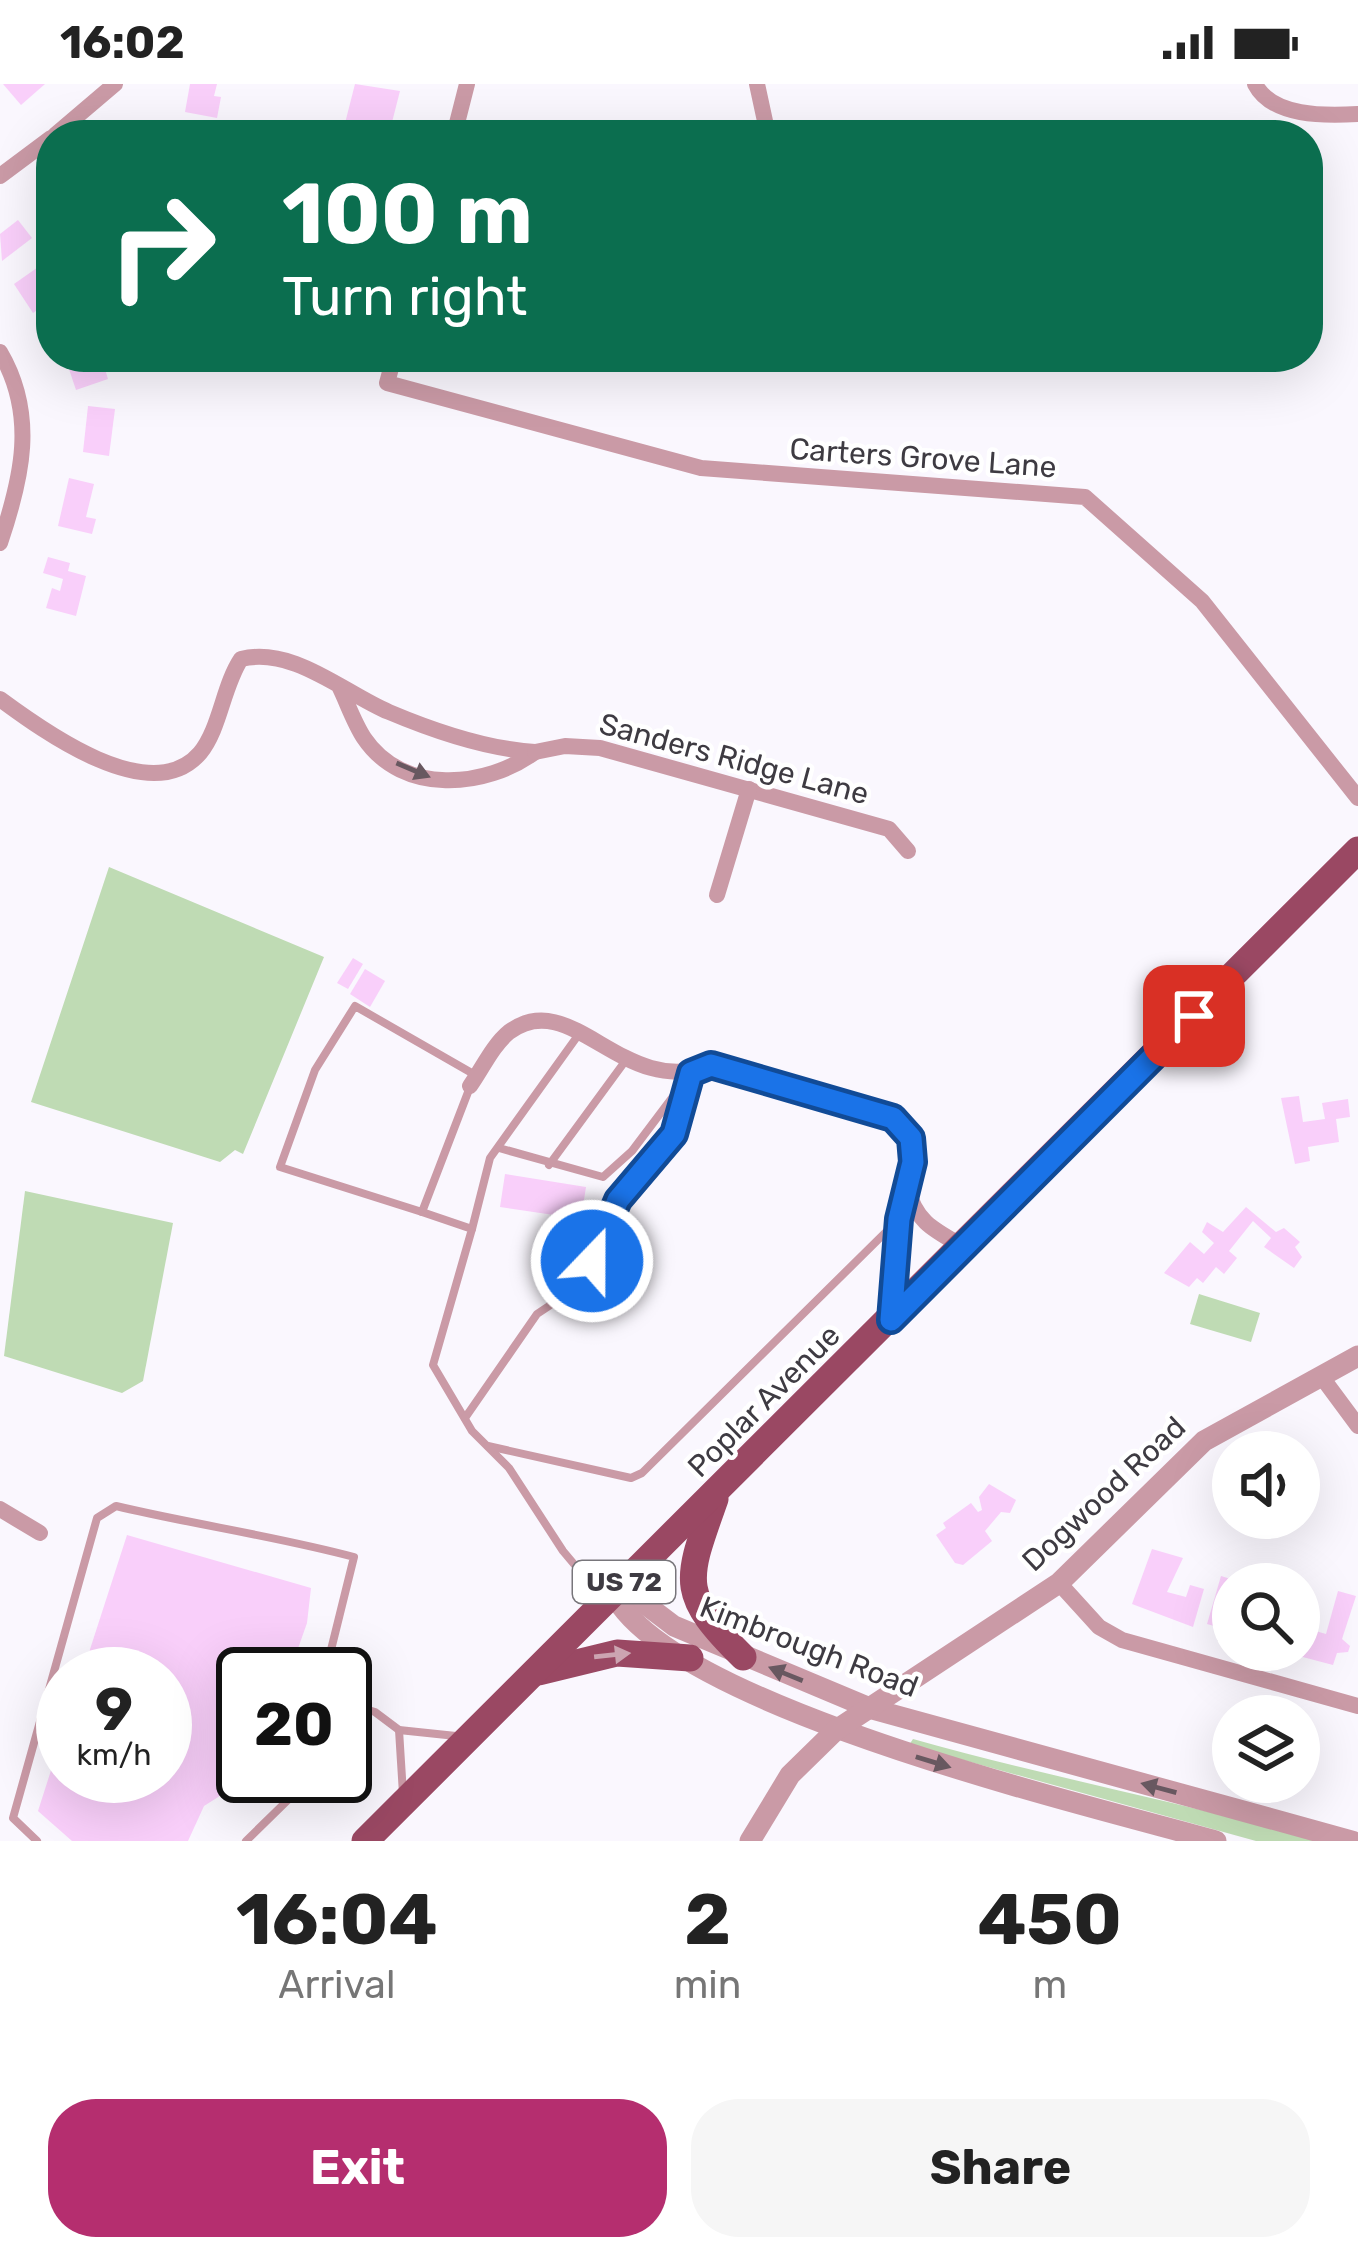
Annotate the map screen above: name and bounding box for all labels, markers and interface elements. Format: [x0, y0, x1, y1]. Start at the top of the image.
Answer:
text: 16:02 [60, 16, 185, 69]
text: 100 m [282, 164, 533, 264]
icon: right [84, 168, 240, 324]
text: Turn right [282, 265, 527, 329]
street label: Carters Grove Lane [788, 431, 1058, 485]
street label: Sanders Ridge Lane [595, 706, 873, 812]
one-way arrow [395, 761, 431, 780]
pin [1143, 965, 1245, 1067]
icon: arrive [1161, 983, 1227, 1049]
position arrow [529, 1198, 655, 1324]
street label: Poplar Avenue [680, 1317, 848, 1485]
street label: Dogwood Road [1015, 1409, 1193, 1579]
map controls [1212, 1431, 1320, 1803]
button: sound [1212, 1431, 1320, 1539]
road number: US 72 [573, 1561, 675, 1603]
button: search [1212, 1563, 1320, 1671]
street label: Kimbrough Road [695, 1589, 923, 1705]
one-way arrow [593, 1646, 631, 1665]
speed limit sign: 20 [216, 1647, 372, 1803]
one-way arrow [768, 1664, 804, 1683]
text: 9 [95, 1674, 133, 1745]
button: layers [1212, 1695, 1320, 1803]
text: km/h [77, 1737, 151, 1773]
one-way arrow [915, 1754, 952, 1772]
one-way arrow [1140, 1777, 1177, 1796]
text: 16:04 [236, 1877, 438, 1962]
text: 2 [684, 1877, 731, 1962]
text: 450 [977, 1877, 1122, 1962]
text: Arrival [278, 1962, 395, 2008]
text: min [674, 1962, 741, 2008]
text: m [1032, 1962, 1067, 2008]
button: Exit [48, 2099, 667, 2237]
button: Share [691, 2099, 1310, 2237]

